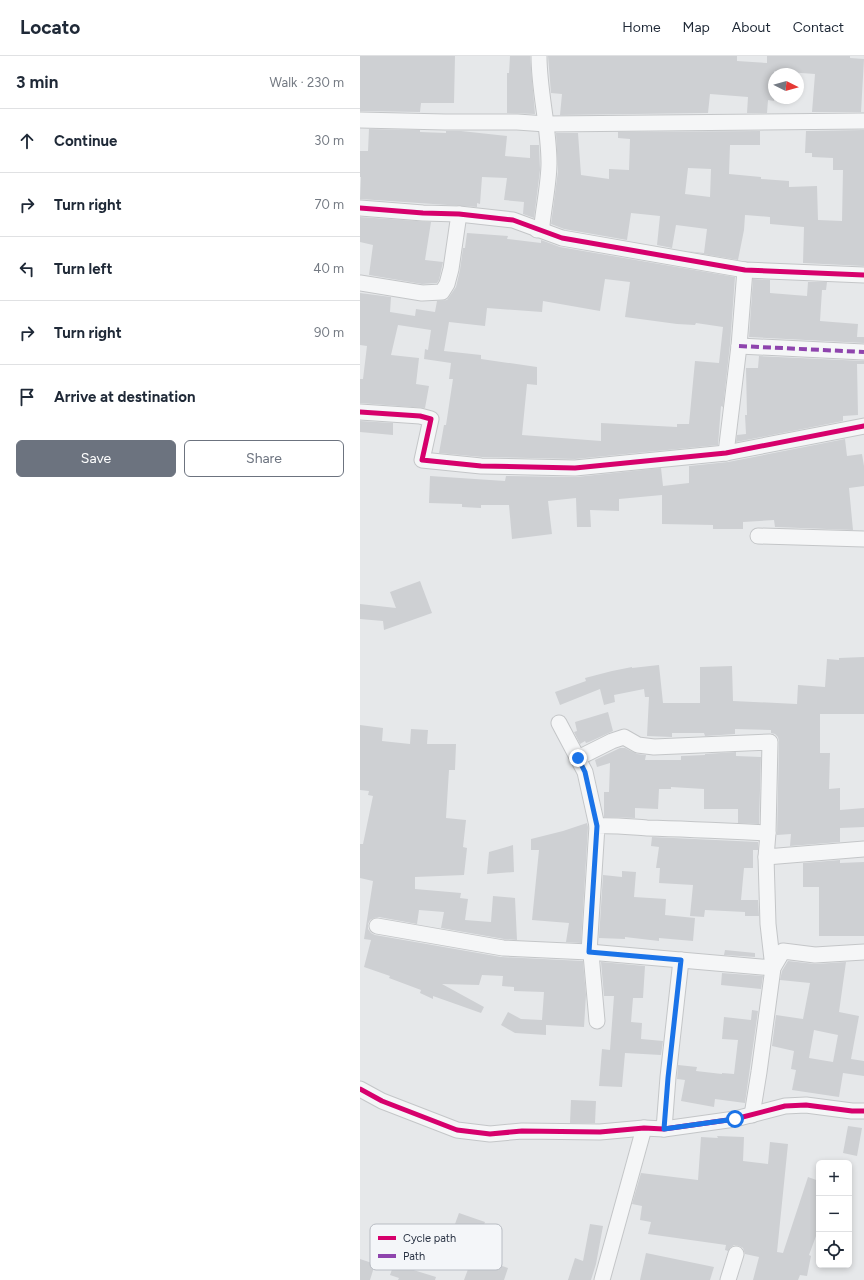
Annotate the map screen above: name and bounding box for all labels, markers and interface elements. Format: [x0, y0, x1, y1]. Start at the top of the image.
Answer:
text: Locato [20, 16, 80, 39]
text: Home [622, 19, 661, 36]
text: Map [683, 19, 710, 36]
text: About [732, 19, 771, 36]
text: Contact [793, 19, 844, 36]
north arrow [768, 68, 804, 104]
text: 3 min [16, 72, 58, 92]
text: Walk · 230 m [270, 75, 344, 90]
icon: ahead [16, 130, 38, 152]
text: Continue [54, 132, 117, 150]
text: 30 m [314, 133, 344, 148]
icon: right [16, 194, 38, 216]
text: Turn right [54, 196, 122, 214]
text: 70 m [314, 197, 344, 212]
icon: left [16, 258, 38, 280]
text: Turn left [54, 260, 112, 278]
text: 40 m [313, 261, 344, 276]
icon: right [16, 322, 38, 344]
text: Turn right [54, 324, 122, 342]
text: 90 m [314, 325, 344, 340]
icon: arrive [16, 386, 38, 408]
text: Arrive at destination [54, 388, 195, 406]
button: Save [16, 440, 176, 477]
button: Share [184, 440, 344, 477]
route end [569, 749, 587, 767]
route start [726, 1110, 744, 1128]
map controls [816, 1160, 852, 1268]
button: + [816, 1160, 852, 1196]
button: − [816, 1196, 852, 1232]
legend [370, 1224, 502, 1270]
text: Cycle path [403, 1232, 456, 1245]
button: locate [816, 1232, 852, 1268]
text: Path [403, 1250, 425, 1263]

